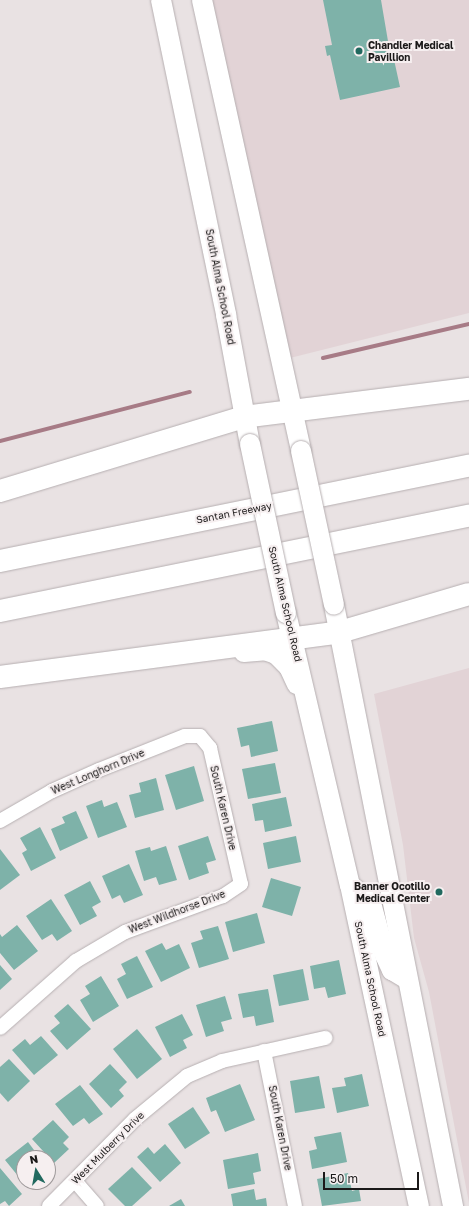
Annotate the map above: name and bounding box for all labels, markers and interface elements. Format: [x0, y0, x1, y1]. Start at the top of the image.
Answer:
place label: Chandler Medical Pavillion [368, 39, 453, 62]
marker: Chandler Medical Pavillion [353, 45, 365, 57]
street label: South Alma School Road [203, 228, 237, 346]
street label: Santan Freeway [195, 500, 273, 526]
street label: South Alma School Road [266, 545, 304, 663]
street label: West Longhorn Drive [50, 747, 146, 797]
street label: South Karen Drive [207, 764, 239, 852]
place label: Banner Ocotillo Medical Center [354, 880, 430, 904]
marker: Banner Ocotillo Medical Center [433, 886, 445, 898]
street label: West Wildhorse Drive [127, 888, 227, 936]
street label: South Alma School Road [352, 920, 388, 1038]
street label: South Karen Drive [266, 1084, 294, 1172]
street label: West Mulberry Drive [69, 1109, 147, 1187]
north arrow [16, 1150, 56, 1190]
text: N [28, 1152, 39, 1166]
scale bar [325, 1164, 421, 1190]
text: 50 m [330, 1171, 358, 1186]

